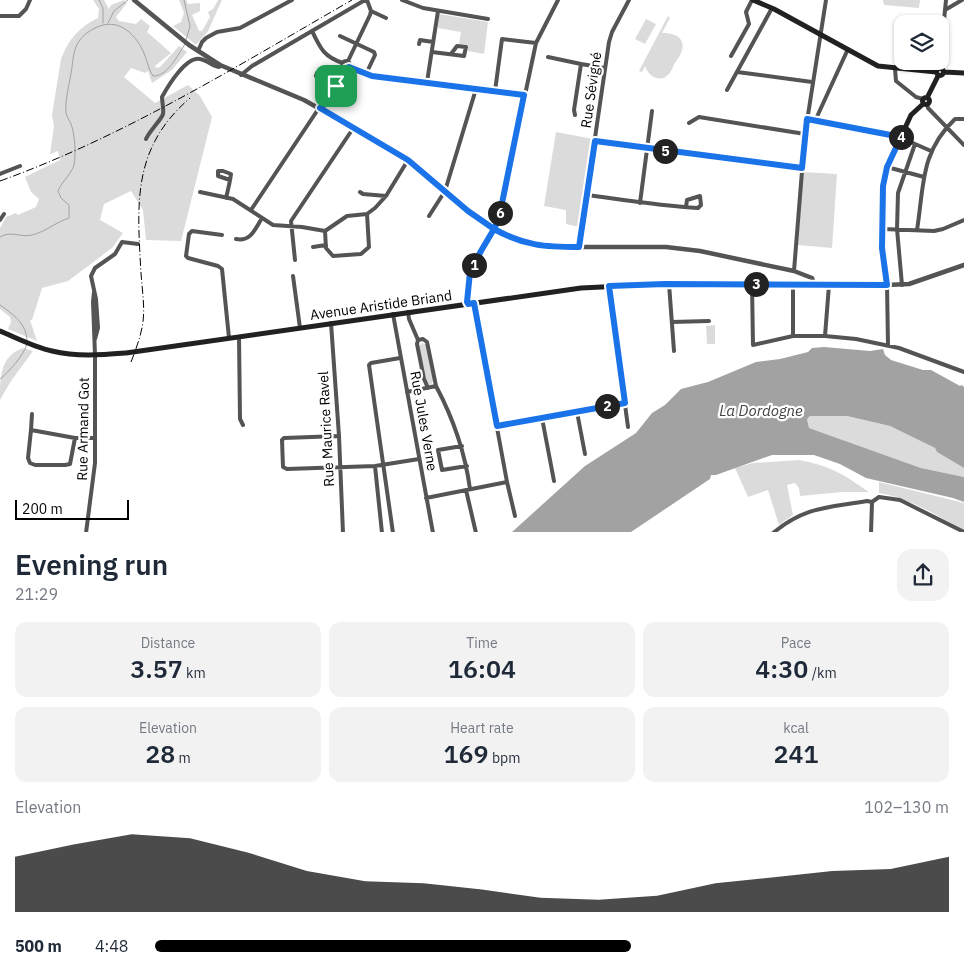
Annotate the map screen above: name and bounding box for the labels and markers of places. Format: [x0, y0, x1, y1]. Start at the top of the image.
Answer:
pin [315, 65, 357, 107]
pin: 4 [888, 124, 914, 150]
pin: 5 [652, 138, 678, 164]
pin: 6 [488, 200, 512, 226]
pin: 1 [462, 252, 486, 278]
pin: 3 [744, 272, 768, 296]
pin: 2 [594, 394, 620, 418]

